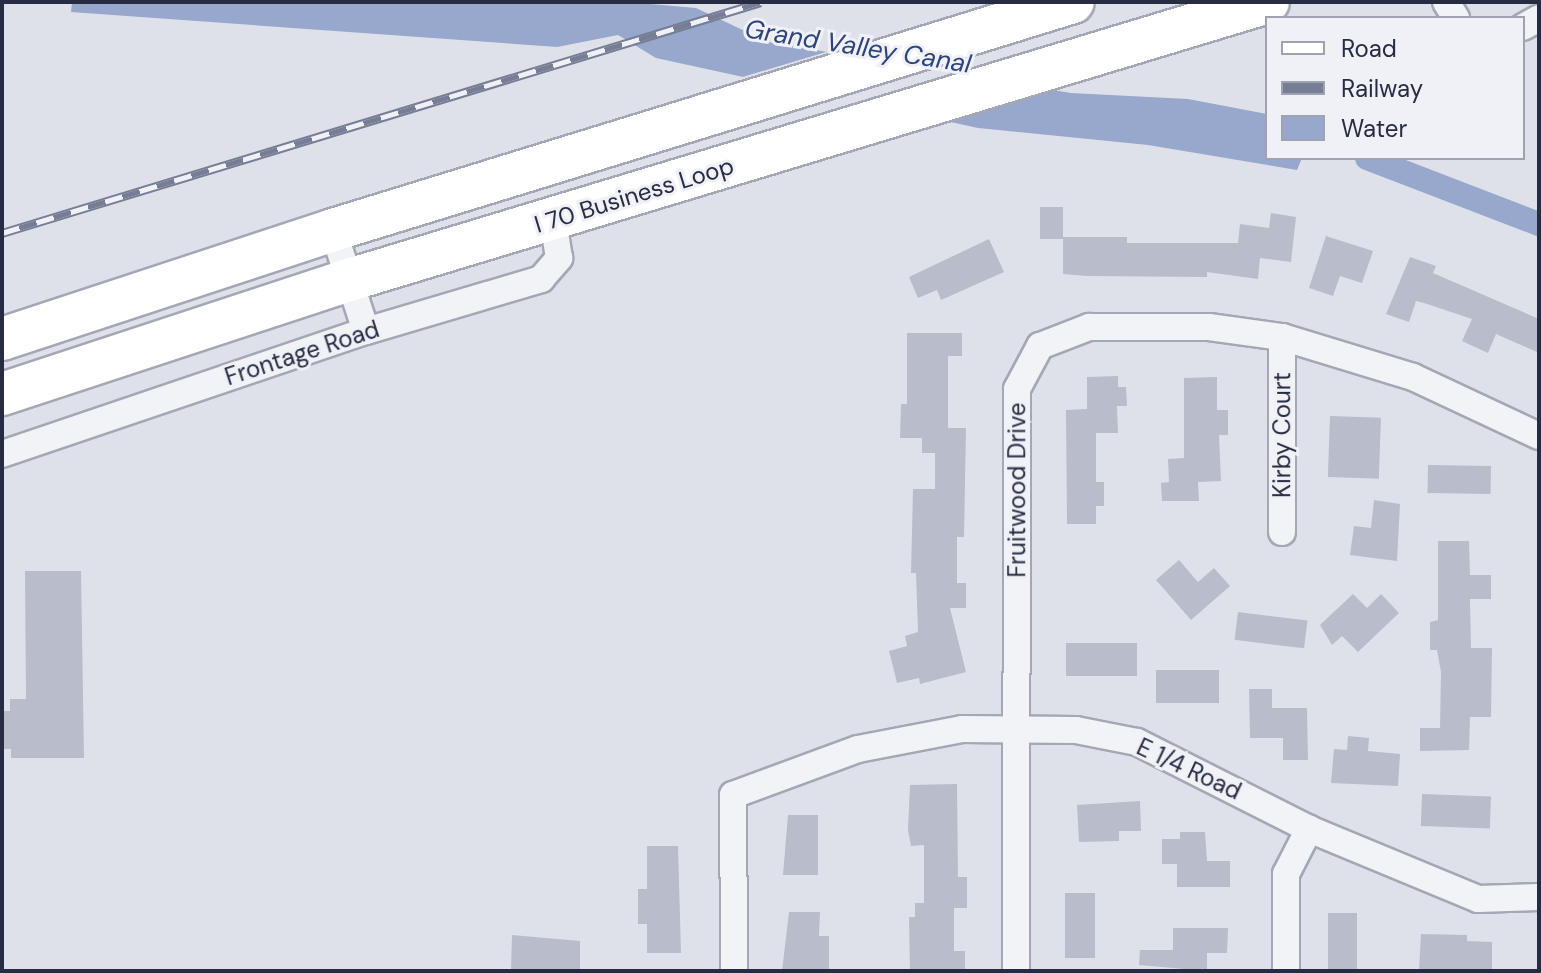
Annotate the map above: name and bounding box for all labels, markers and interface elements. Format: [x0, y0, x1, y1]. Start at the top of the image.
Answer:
water label: Grand Valley Canal [743, 14, 973, 80]
legend [1265, 16, 1525, 160]
text: Road [1341, 33, 1397, 64]
text: Railway [1341, 73, 1423, 104]
text: Water [1341, 113, 1407, 144]
street label: I 70 Business Loop [531, 151, 737, 239]
street label: Frontage Road [221, 315, 383, 391]
street label: Kirby Court [1268, 372, 1296, 498]
street label: Fruitwood Drive [1003, 402, 1031, 578]
street label: E 1/4 Road [1132, 732, 1246, 806]

